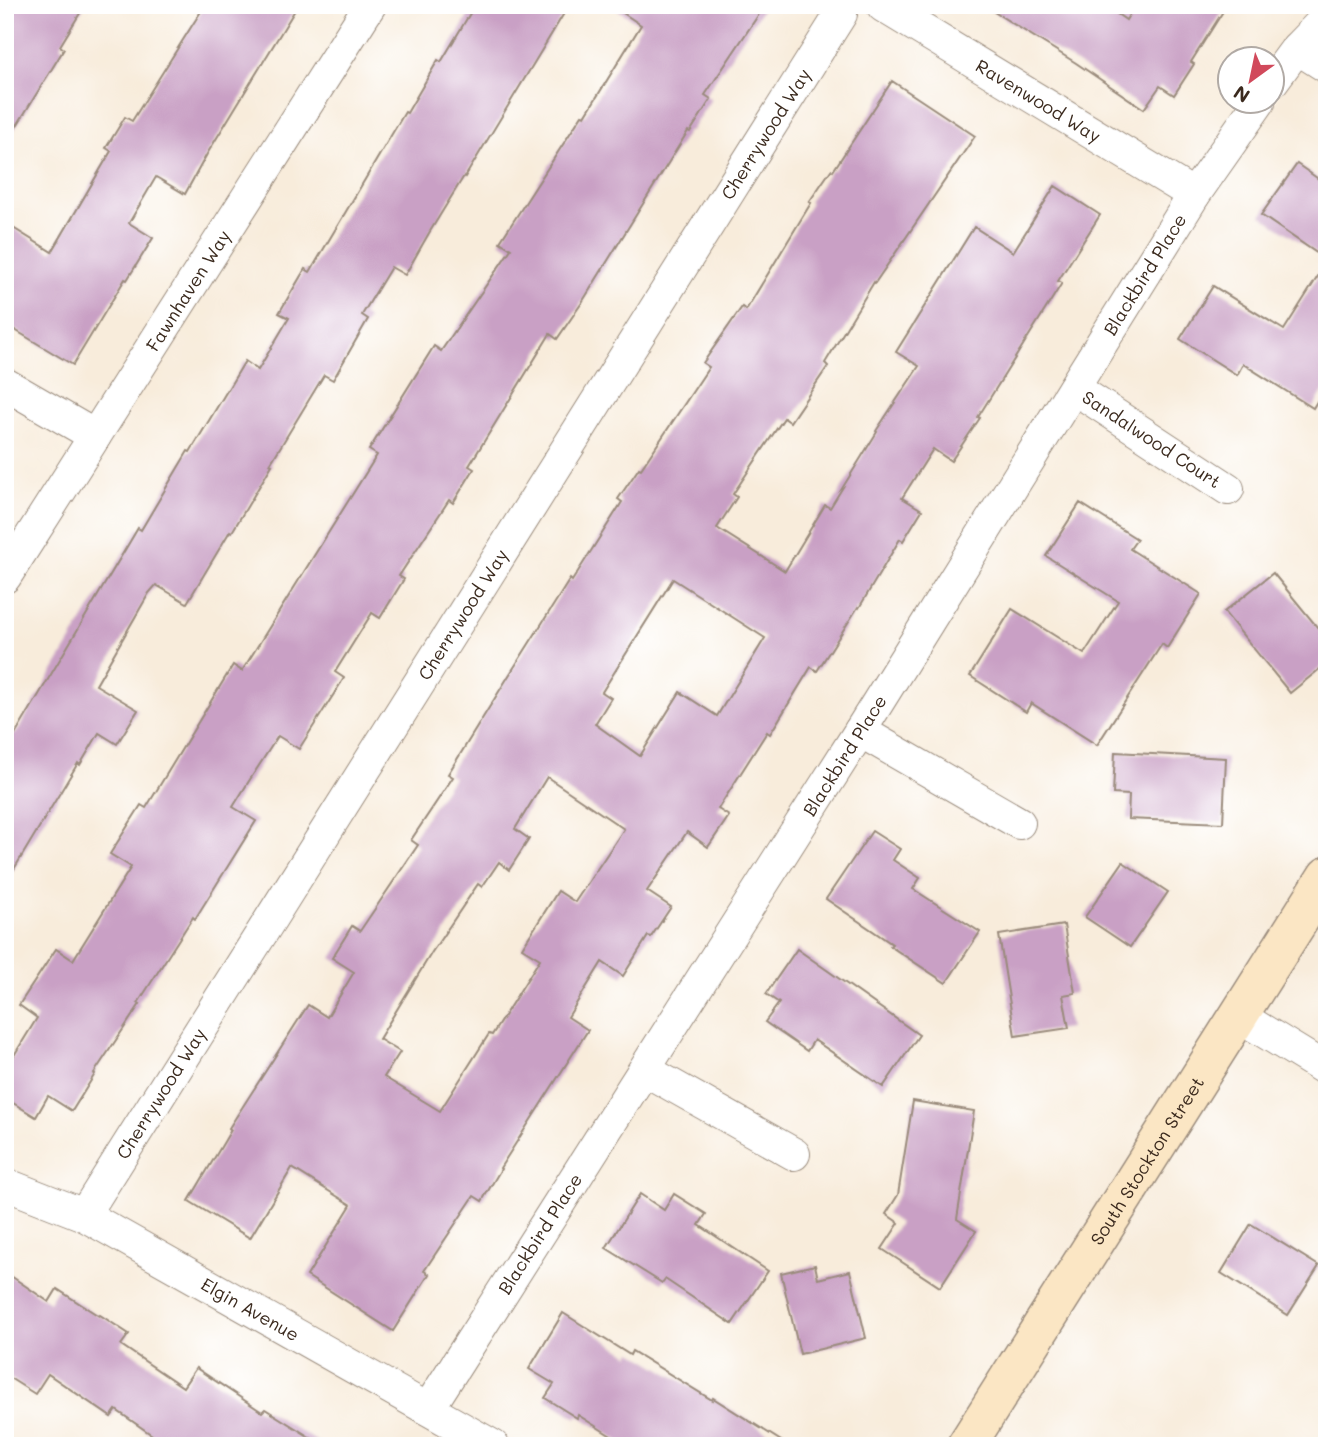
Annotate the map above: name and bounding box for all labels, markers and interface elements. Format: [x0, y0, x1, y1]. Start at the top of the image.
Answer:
north arrow [1216, 46, 1286, 116]
street label: Ravenwood Way [971, 53, 1106, 148]
street label: Cherrywood Way [715, 64, 816, 204]
text: N [1229, 80, 1254, 109]
street label: Blackbird Place [1098, 209, 1191, 340]
street label: Fawnhaven Way [140, 225, 236, 356]
street label: Sandalwood Court [1078, 385, 1226, 493]
street label: Cherrywood Way [412, 544, 513, 684]
street label: Blackbird Place [797, 690, 892, 820]
street label: Cherrywood Way [110, 1023, 211, 1163]
street label: South Stockton Street [1085, 1072, 1209, 1249]
street label: Blackbird Place [492, 1169, 587, 1299]
street label: Elgin Avenue [197, 1272, 304, 1346]

